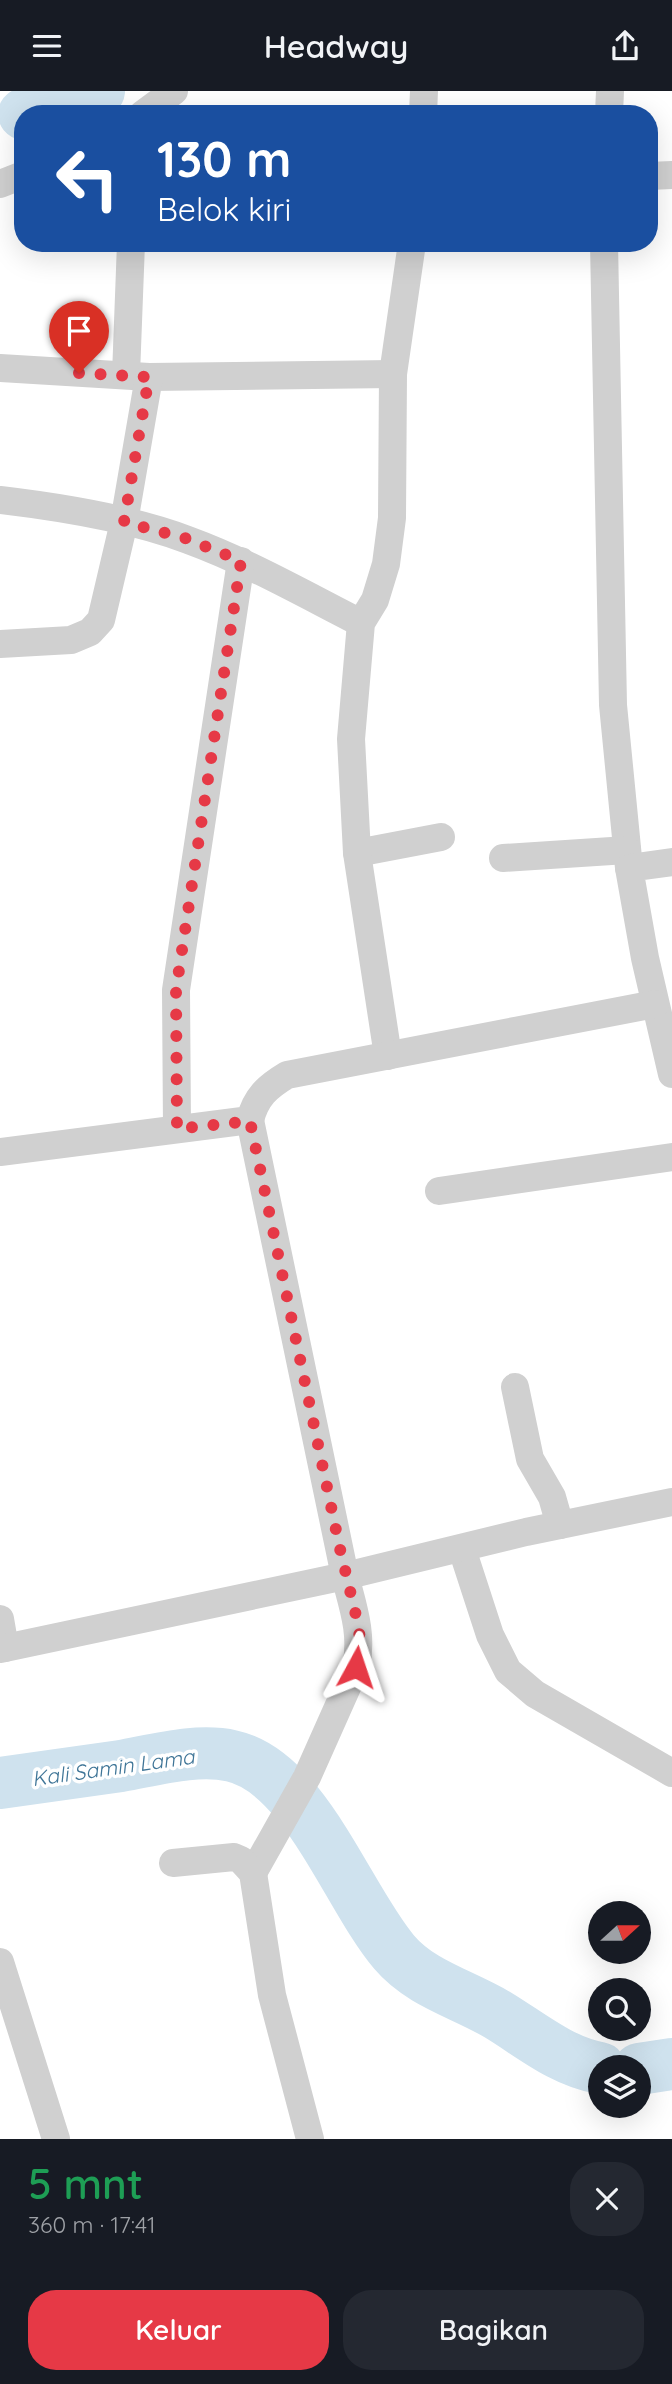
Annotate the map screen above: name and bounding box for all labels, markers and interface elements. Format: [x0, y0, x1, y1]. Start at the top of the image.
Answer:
text: Headway [264, 26, 408, 66]
icon: menu [28, 27, 66, 65]
icon: share [606, 27, 644, 65]
text: 130 m [157, 128, 291, 189]
icon: left [42, 133, 133, 224]
text: Belok kiri [157, 189, 291, 229]
pin [49, 301, 109, 373]
icon: arrive [60, 312, 98, 350]
position arrow [319, 1630, 393, 1704]
water label: Kali Samin Lama [30, 1743, 197, 1791]
north arrow [588, 1901, 651, 1963]
map controls [588, 1901, 651, 2118]
button: search [588, 1978, 651, 2041]
button: layers [588, 2055, 651, 2118]
text: 5 mnt [28, 2157, 143, 2210]
button: close [570, 2162, 644, 2236]
text: 360 m · 17:41 [28, 2210, 155, 2239]
button: Keluar [28, 2290, 329, 2370]
button: Bagikan [343, 2290, 644, 2370]

